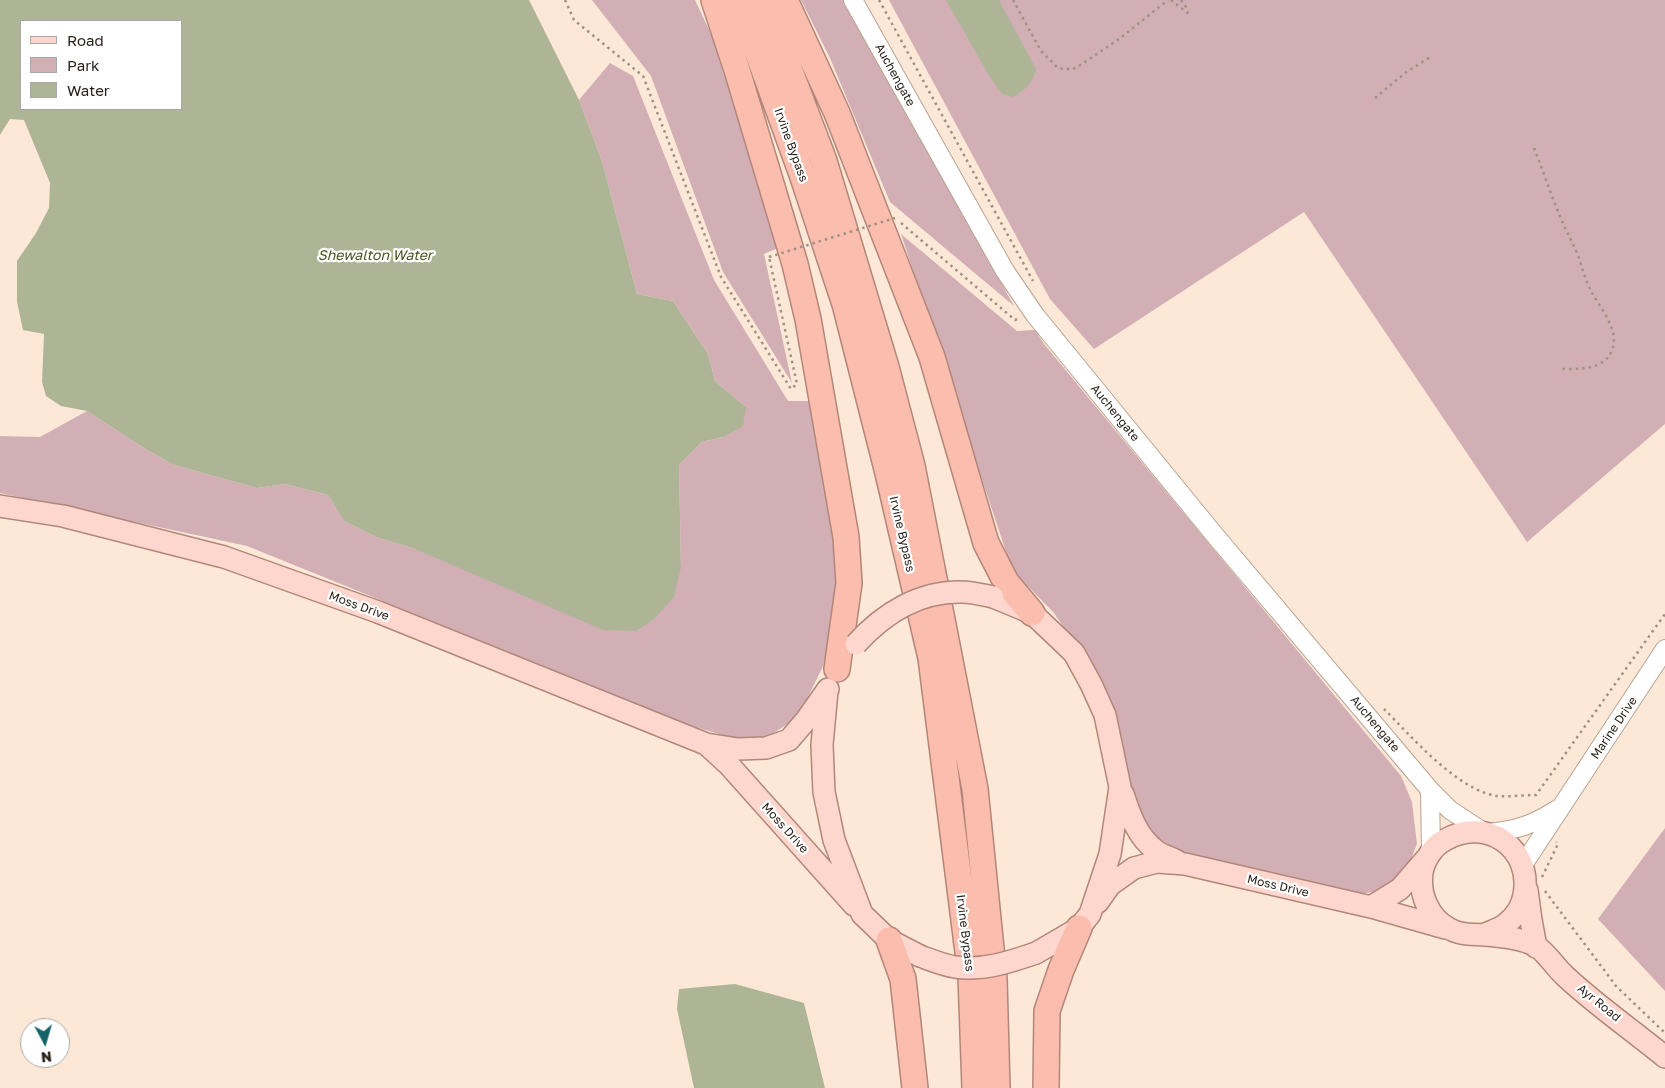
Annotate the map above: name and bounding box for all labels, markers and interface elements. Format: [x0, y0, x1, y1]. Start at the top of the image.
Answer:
legend [20, 20, 182, 110]
text: Road [67, 31, 104, 49]
street label: Auchengate [872, 41, 918, 109]
text: Park [67, 56, 99, 74]
text: Water [67, 81, 110, 99]
street label: Irvine Bypass [771, 106, 811, 184]
water label: Shewalton Water [318, 248, 432, 264]
street label: Auchengate [1088, 382, 1142, 444]
street label: Irvine Bypass [886, 495, 918, 573]
street label: Moss Drive [327, 588, 391, 624]
street label: Auchengate [1347, 693, 1403, 755]
street label: Marine Drive [1588, 694, 1640, 762]
street label: Moss Drive [759, 800, 811, 856]
street label: Moss Drive [1246, 872, 1310, 900]
street label: Irvine Bypass [953, 894, 977, 972]
street label: Ayr Road [1575, 981, 1623, 1025]
north arrow [20, 1018, 70, 1068]
text: N [40, 1048, 53, 1066]

